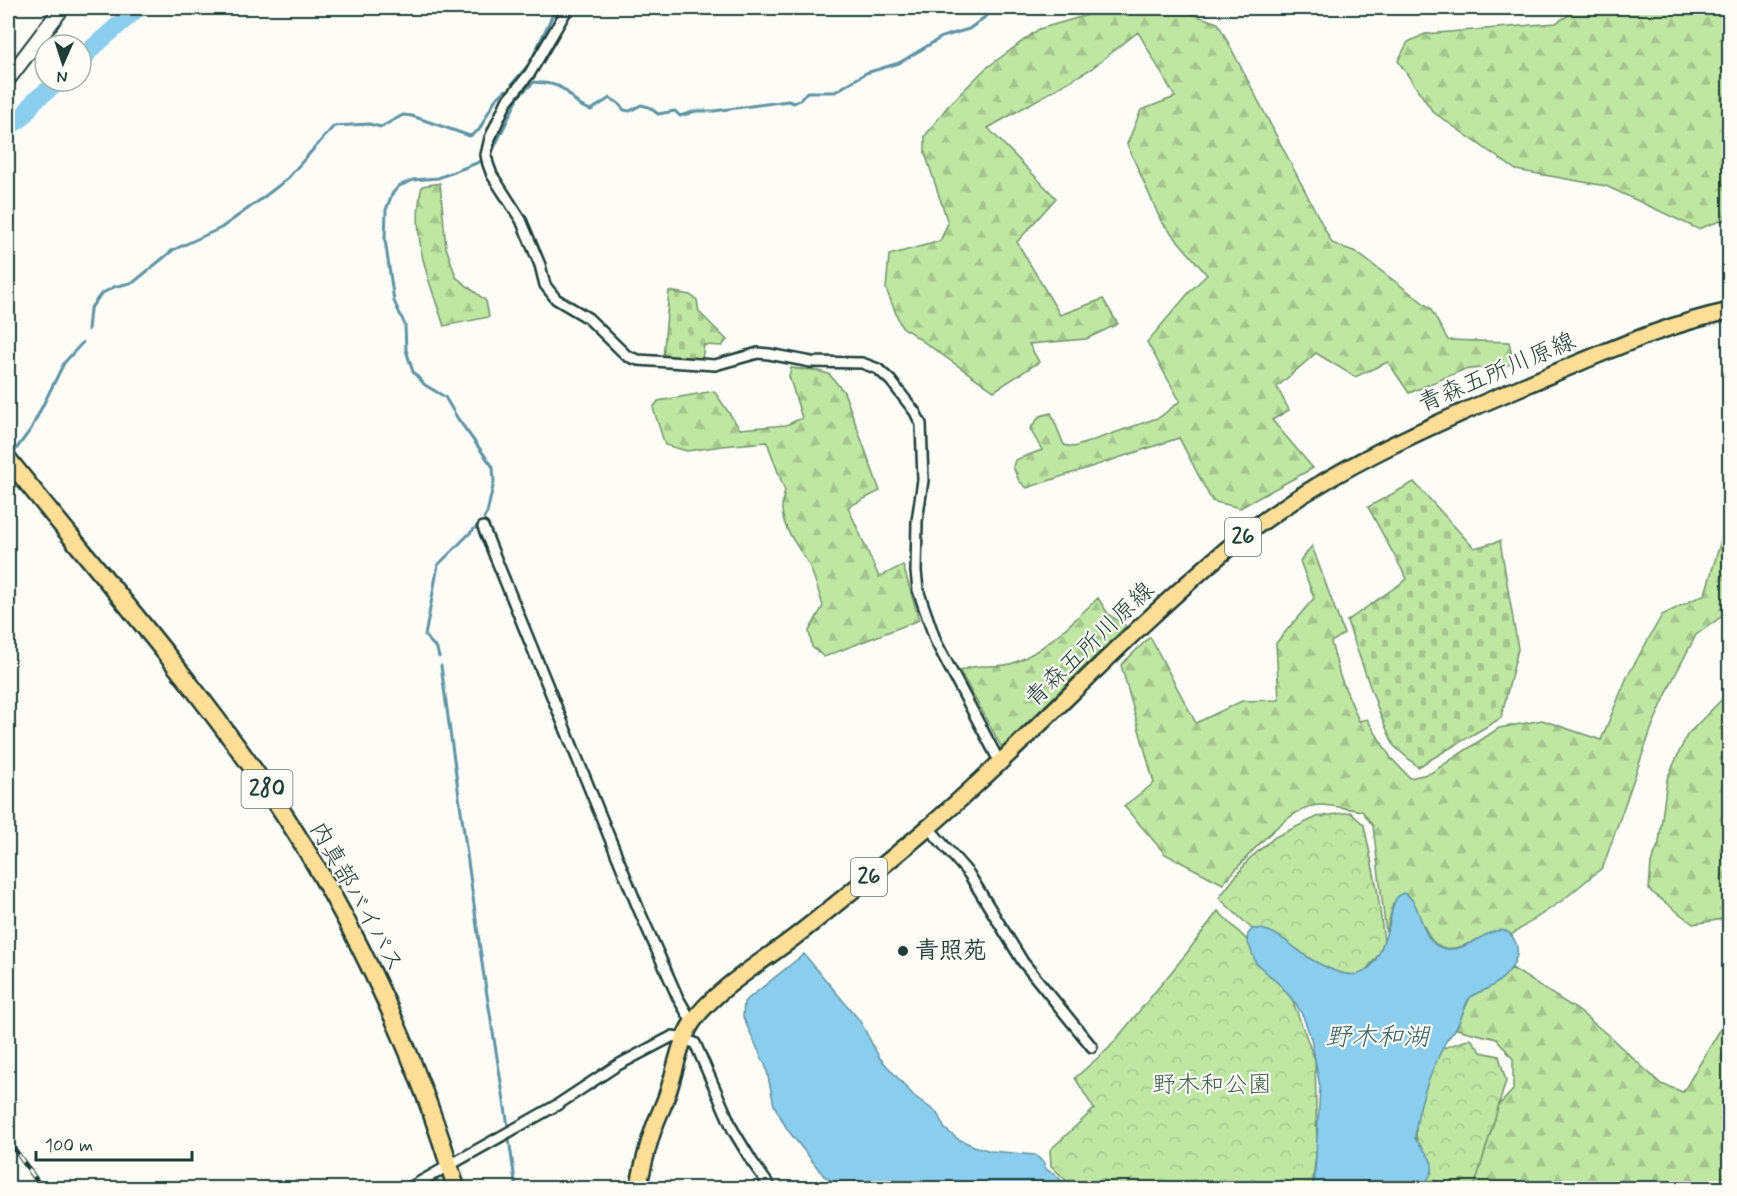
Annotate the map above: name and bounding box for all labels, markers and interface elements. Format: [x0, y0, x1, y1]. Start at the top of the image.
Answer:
north arrow [33, 33, 93, 93]
text: N [56, 66, 68, 87]
street label: 青森五所川原線 [1414, 326, 1580, 420]
road number: 26 [1225, 518, 1261, 556]
street label: 青森五所川原線 [1019, 575, 1161, 715]
road number: 280 [242, 770, 292, 808]
street label: 内真部バイパス [302, 816, 410, 978]
road number: 26 [851, 858, 887, 896]
place label: 青照苑 [915, 936, 987, 967]
marker: 青照苑 [896, 944, 910, 958]
water label: 野木和湖 [1325, 1021, 1431, 1055]
park label: 野木和公園 [1152, 1070, 1272, 1101]
scale bar [36, 1124, 192, 1162]
text: 100 m [45, 1134, 93, 1158]

